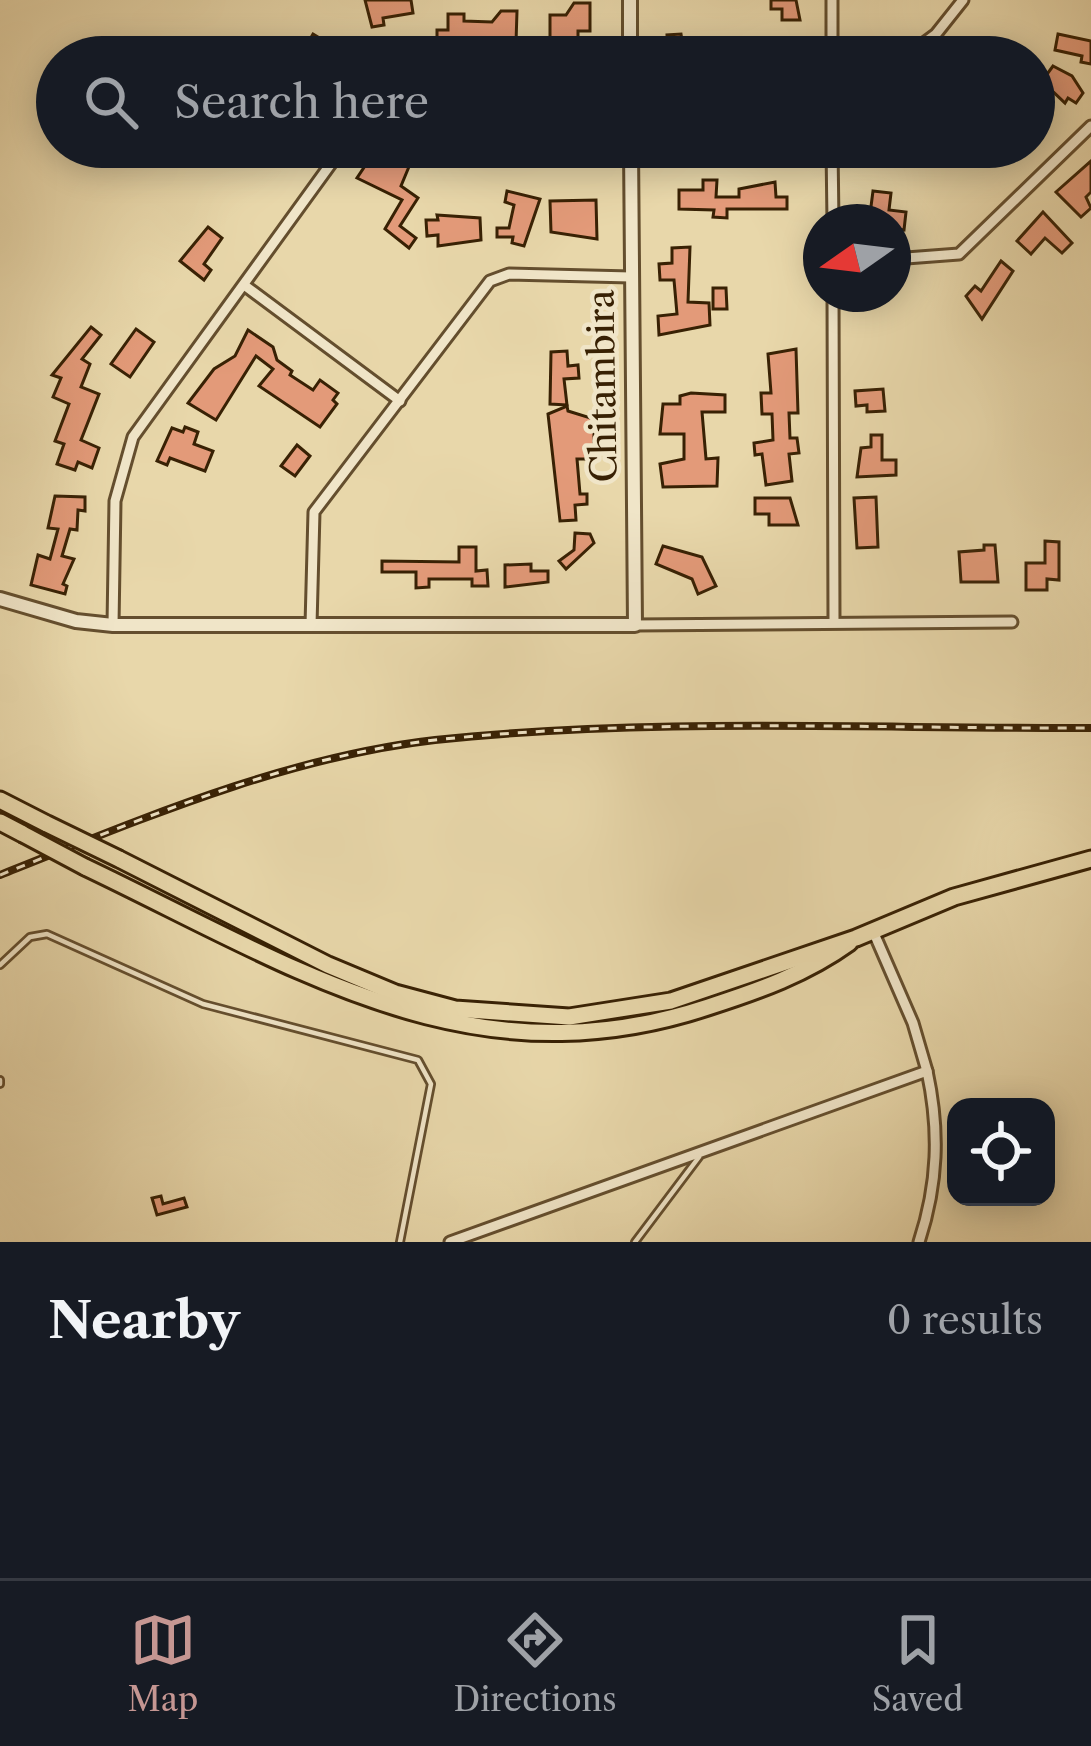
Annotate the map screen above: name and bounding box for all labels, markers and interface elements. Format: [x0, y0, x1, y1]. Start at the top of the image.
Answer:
search box [36, 36, 1055, 168]
icon: search [78, 69, 144, 135]
text: Search here [174, 74, 429, 130]
north arrow [803, 204, 911, 312]
street label: Chitambira [578, 289, 626, 483]
map controls [947, 1098, 1055, 1206]
button: locate [947, 1098, 1055, 1206]
text: Nearby [48, 1289, 240, 1351]
text: 0 results [887, 1296, 1043, 1344]
tab: Map [128, 1607, 198, 1720]
tab: Directions [454, 1607, 617, 1720]
tab: Saved [872, 1607, 963, 1720]

